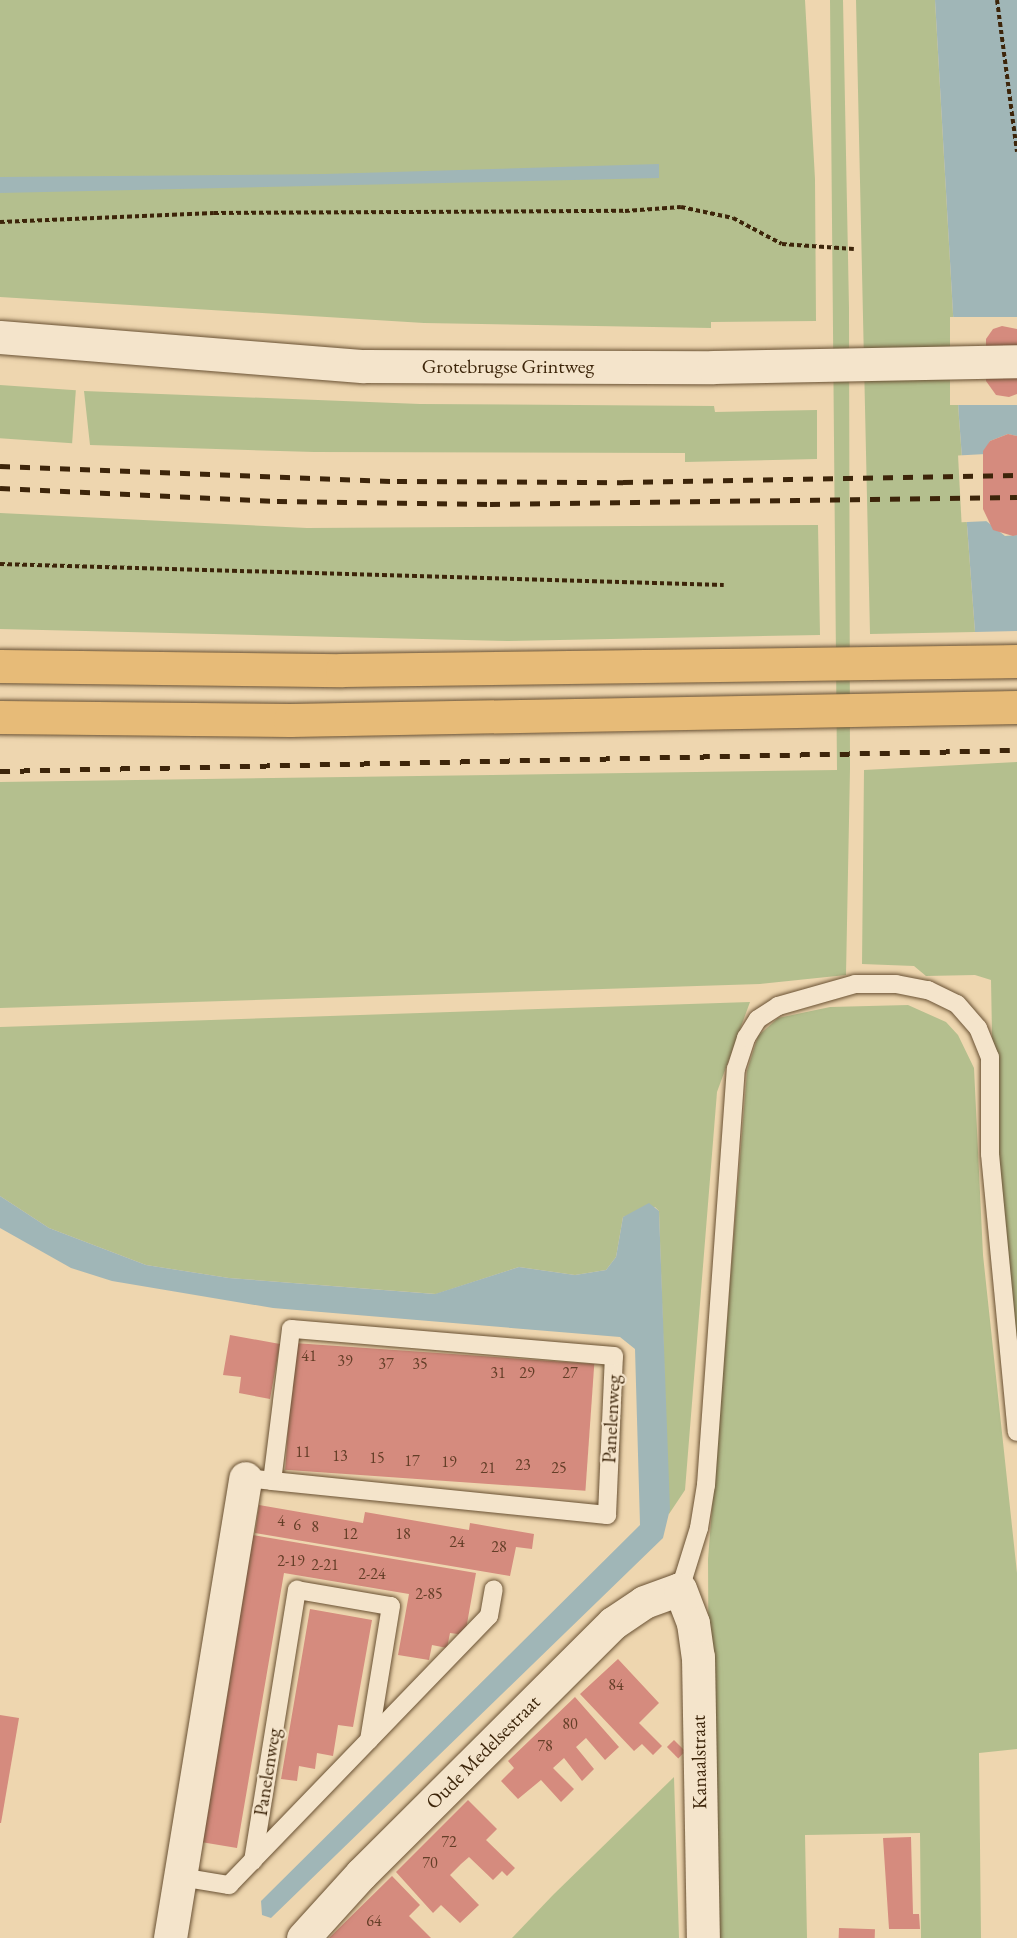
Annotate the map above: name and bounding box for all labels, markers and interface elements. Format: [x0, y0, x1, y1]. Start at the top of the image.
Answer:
street label: Grotebrugse Grintweg [422, 354, 594, 378]
house number: 41 [301, 1346, 317, 1366]
house number: 39 [337, 1351, 353, 1371]
house number: 37 [378, 1354, 394, 1374]
house number: 35 [412, 1354, 428, 1374]
house number: 31 [490, 1363, 506, 1383]
house number: 29 [519, 1363, 535, 1383]
house number: 27 [562, 1363, 578, 1383]
street label: Panelenweg [597, 1374, 625, 1464]
house number: 11 [295, 1442, 311, 1462]
house number: 13 [332, 1446, 348, 1466]
house number: 15 [369, 1448, 385, 1468]
house number: 17 [404, 1451, 420, 1471]
house number: 19 [441, 1452, 457, 1472]
house number: 23 [515, 1455, 531, 1475]
house number: 21 [480, 1458, 496, 1478]
house number: 25 [551, 1458, 567, 1478]
house number: 4 [277, 1511, 285, 1531]
house number: 6 [293, 1515, 301, 1535]
house number: 8 [311, 1517, 319, 1537]
house number: 12 [342, 1524, 358, 1544]
house number: 18 [395, 1524, 411, 1544]
house number: 24 [449, 1532, 465, 1552]
house number: 28 [491, 1537, 507, 1557]
house number: 2-19 [277, 1551, 305, 1571]
house number: 2-21 [311, 1555, 339, 1575]
house number: 2-24 [358, 1564, 386, 1584]
house number: 2-85 [415, 1584, 443, 1604]
house number: 84 [608, 1675, 624, 1695]
street label: Oude Medelsestraat [421, 1690, 545, 1814]
house number: 80 [562, 1714, 578, 1734]
street label: Kanaalstraat [686, 1715, 712, 1809]
street label: Panelenweg [248, 1726, 286, 1818]
house number: 78 [537, 1736, 553, 1756]
house number: 72 [441, 1832, 457, 1852]
house number: 70 [422, 1853, 438, 1873]
house number: 64 [366, 1911, 382, 1931]

